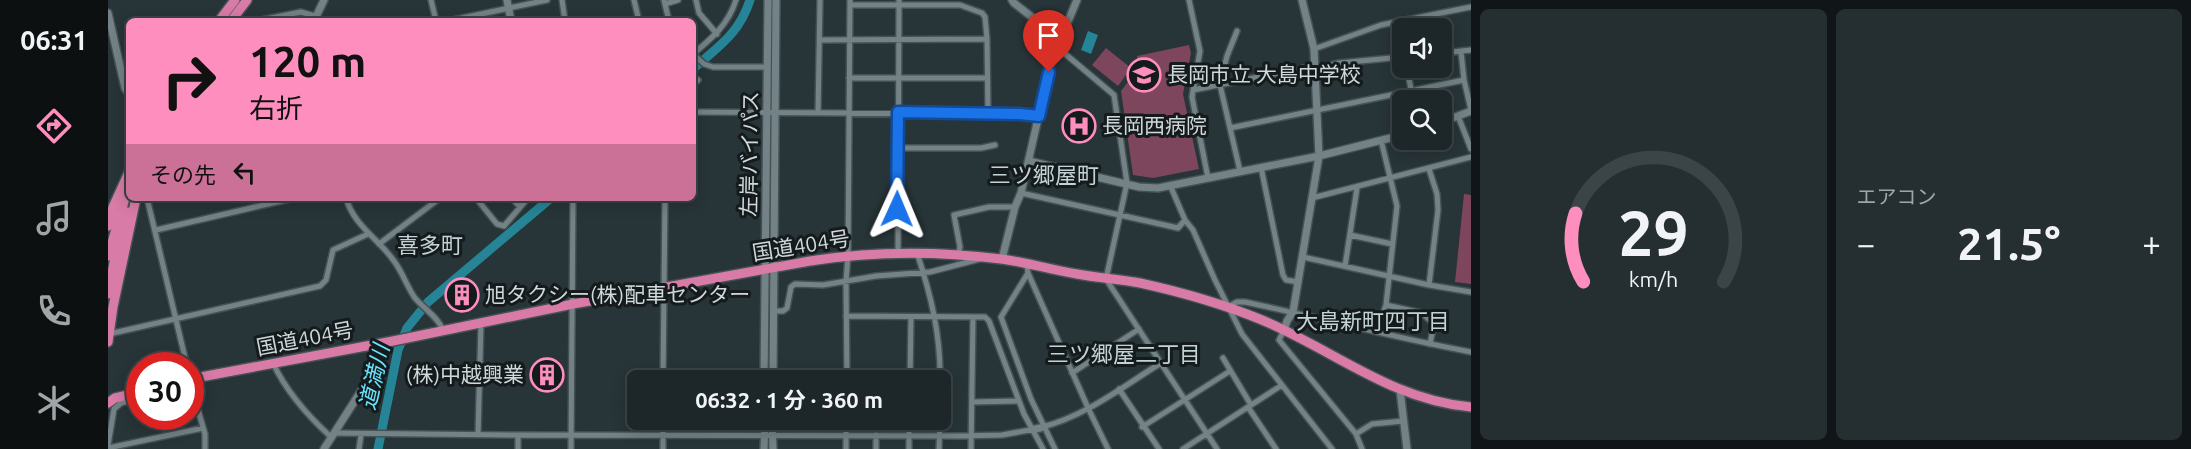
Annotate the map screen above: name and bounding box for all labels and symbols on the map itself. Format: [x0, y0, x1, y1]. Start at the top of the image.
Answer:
pin [1023, 10, 1074, 72]
school or university icon: 長岡市立 大島中学校 [1126, 57, 1162, 93]
place label: 長岡市立 大島中学校 [1167, 62, 1361, 86]
street label: 左岸バイパス [736, 91, 762, 217]
hospital icon: 長岡西病院 [1061, 108, 1097, 144]
place label: 長岡西病院 [1102, 113, 1207, 137]
district label: 三ツ郷屋町 [989, 162, 1099, 187]
position arrow [865, 177, 929, 241]
street label: 国道404号 [750, 225, 851, 265]
district label: 喜多町 [397, 232, 463, 257]
building icon: 旭タクシー(株)配車センター [444, 277, 480, 313]
place label: 旭タクシー(株)配車センター [485, 282, 750, 306]
district label: 大島新町四丁目 [1296, 308, 1450, 333]
street label: 国道404号 [254, 317, 355, 359]
water label: 道満川 [354, 340, 394, 412]
district label: 三ツ郷屋二丁目 [1047, 341, 1201, 366]
speed limit sign: 30 [126, 352, 204, 430]
building icon: (株)中越興業 [529, 357, 565, 393]
place label: (株)中越興業 [406, 362, 524, 386]

